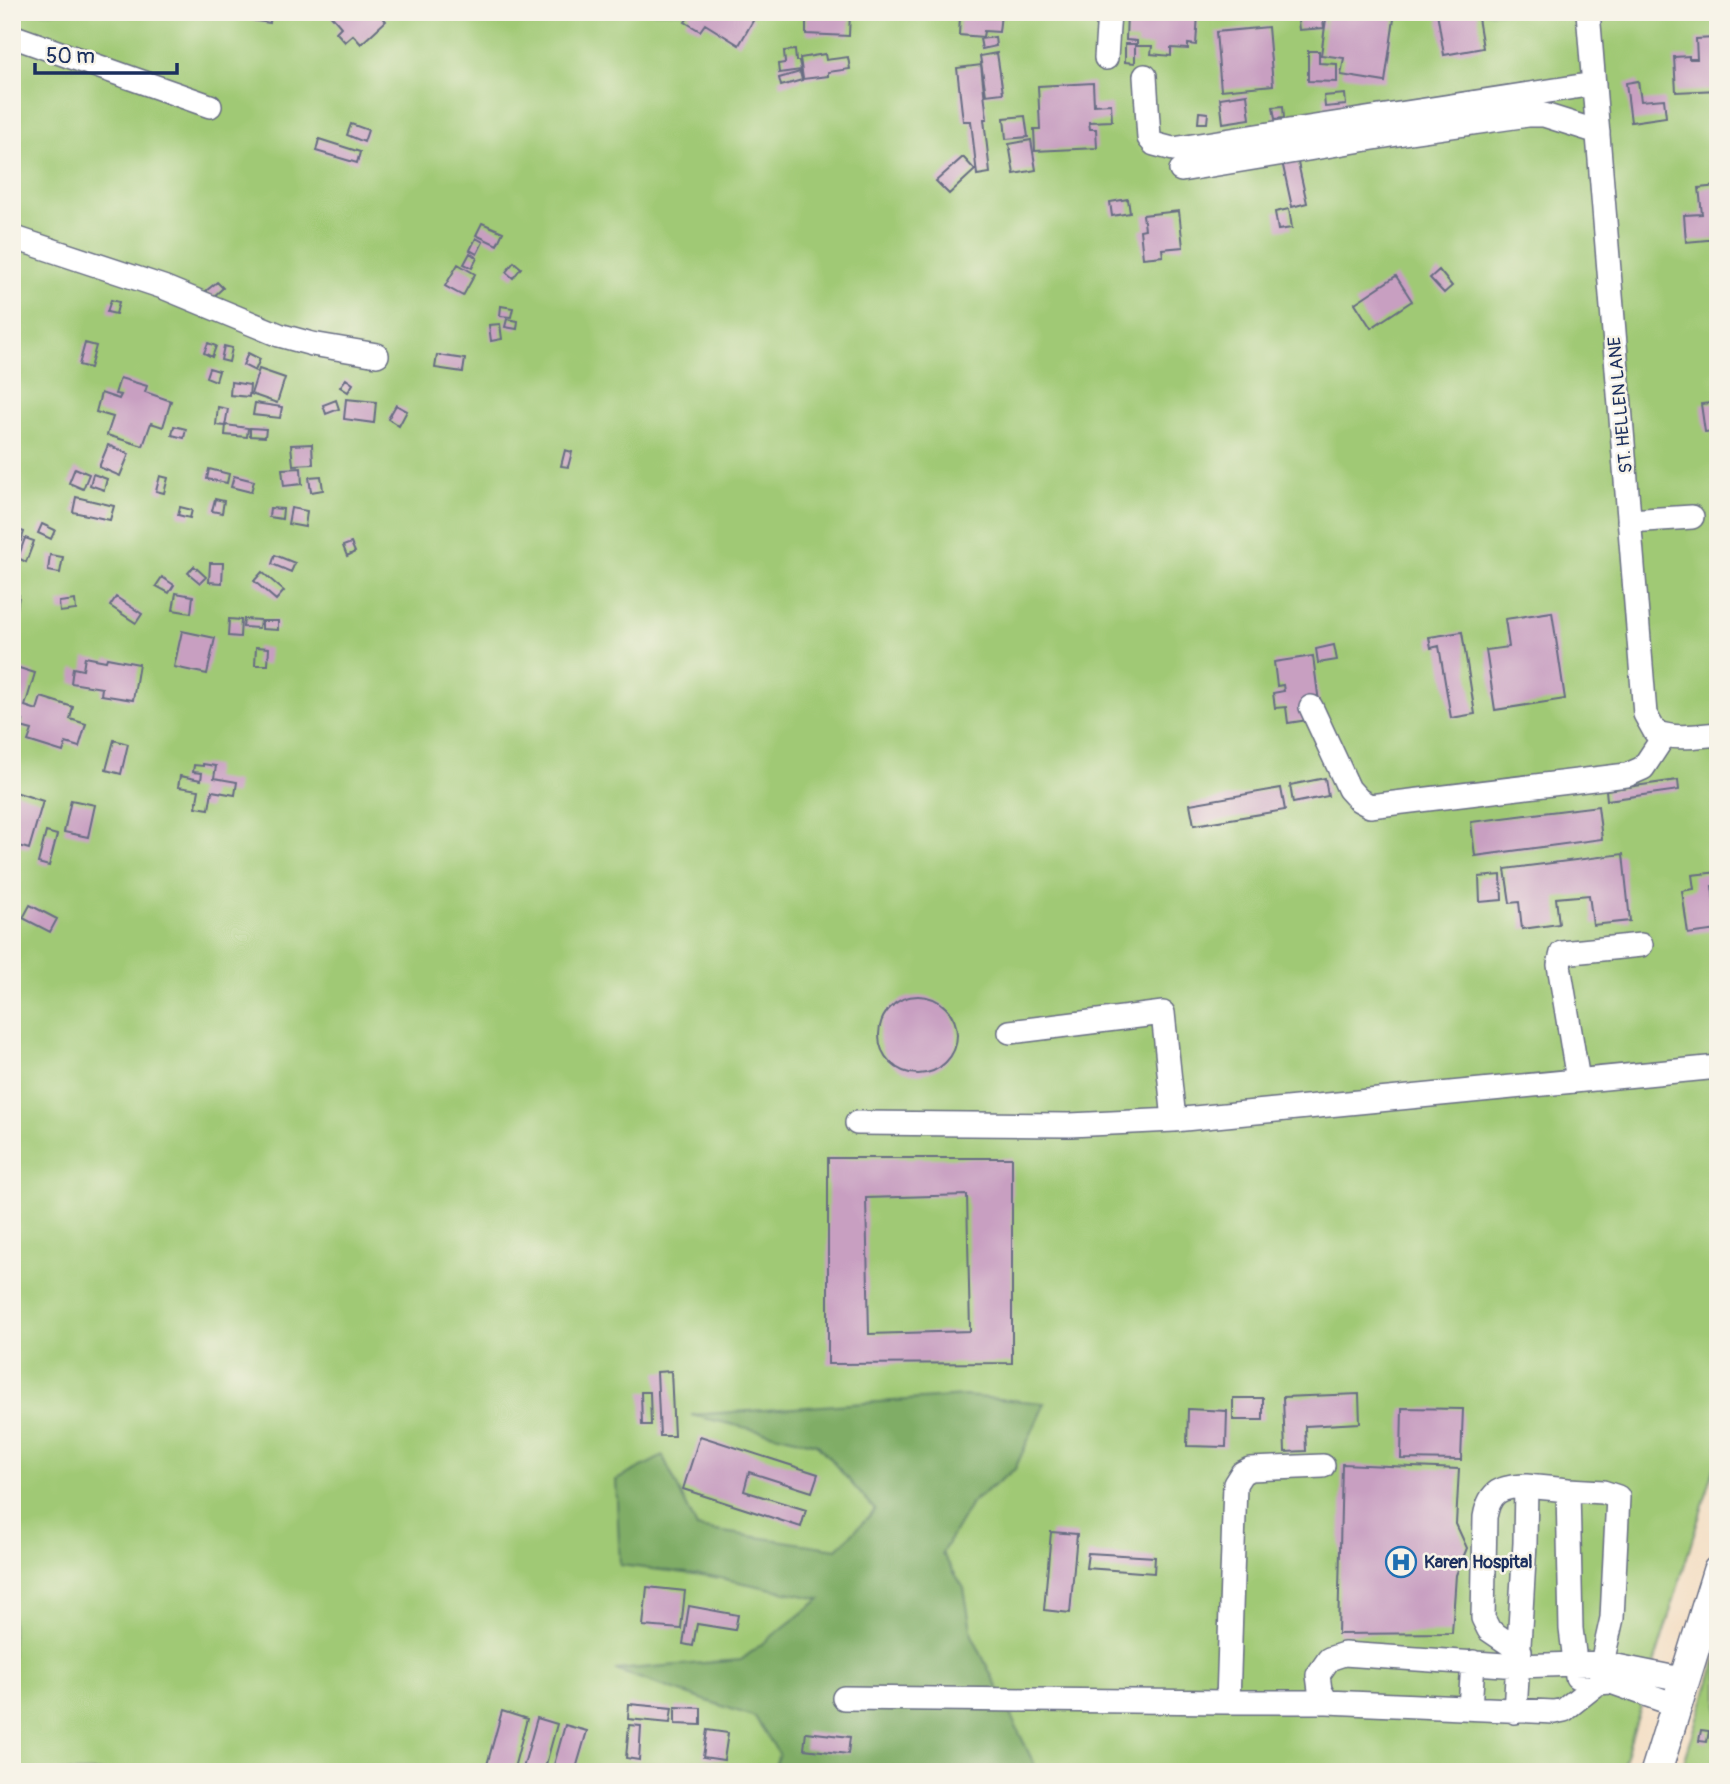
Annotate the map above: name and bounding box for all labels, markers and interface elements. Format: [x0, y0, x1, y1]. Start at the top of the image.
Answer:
scale bar [35, 32, 177, 76]
text: 50 m [46, 43, 95, 70]
street label: ST. HELLEN LANE [1603, 336, 1638, 474]
hospital icon: Karen Hospital [1384, 1545, 1418, 1579]
place label: Karen Hospital [1424, 1551, 1533, 1574]

